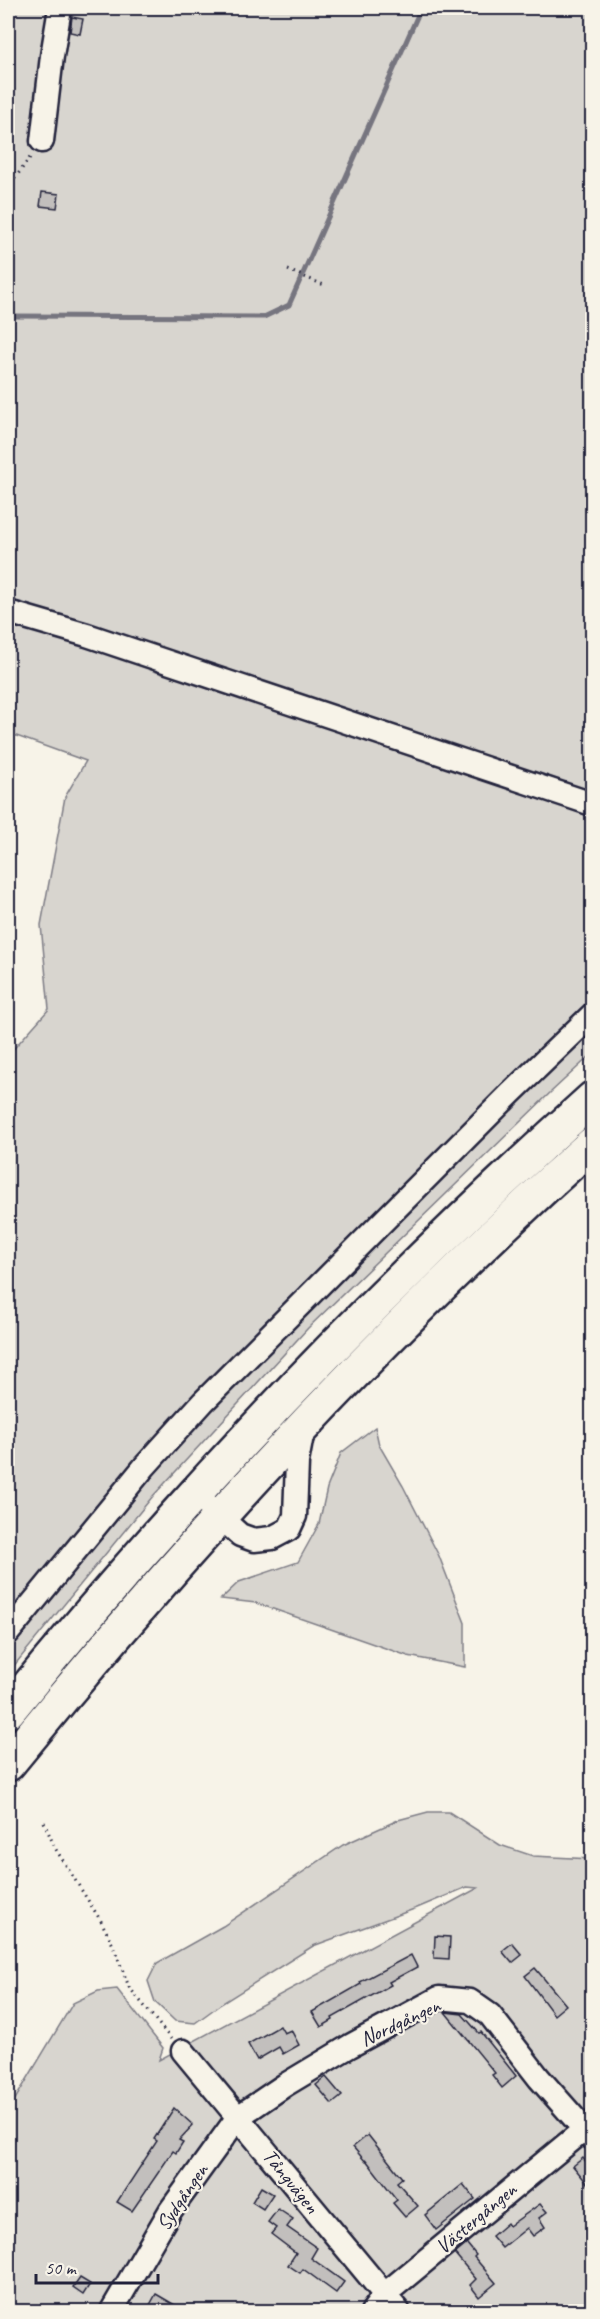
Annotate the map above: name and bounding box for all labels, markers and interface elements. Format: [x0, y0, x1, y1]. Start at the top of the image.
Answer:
street label: Nordgången [356, 1991, 446, 2052]
street label: Tångvägen [257, 2143, 325, 2219]
street label: Sydgången [150, 2157, 215, 2235]
street label: Västergången [430, 2176, 523, 2259]
scale bar [36, 2247, 158, 2285]
text: 50 m [45, 2257, 78, 2279]

